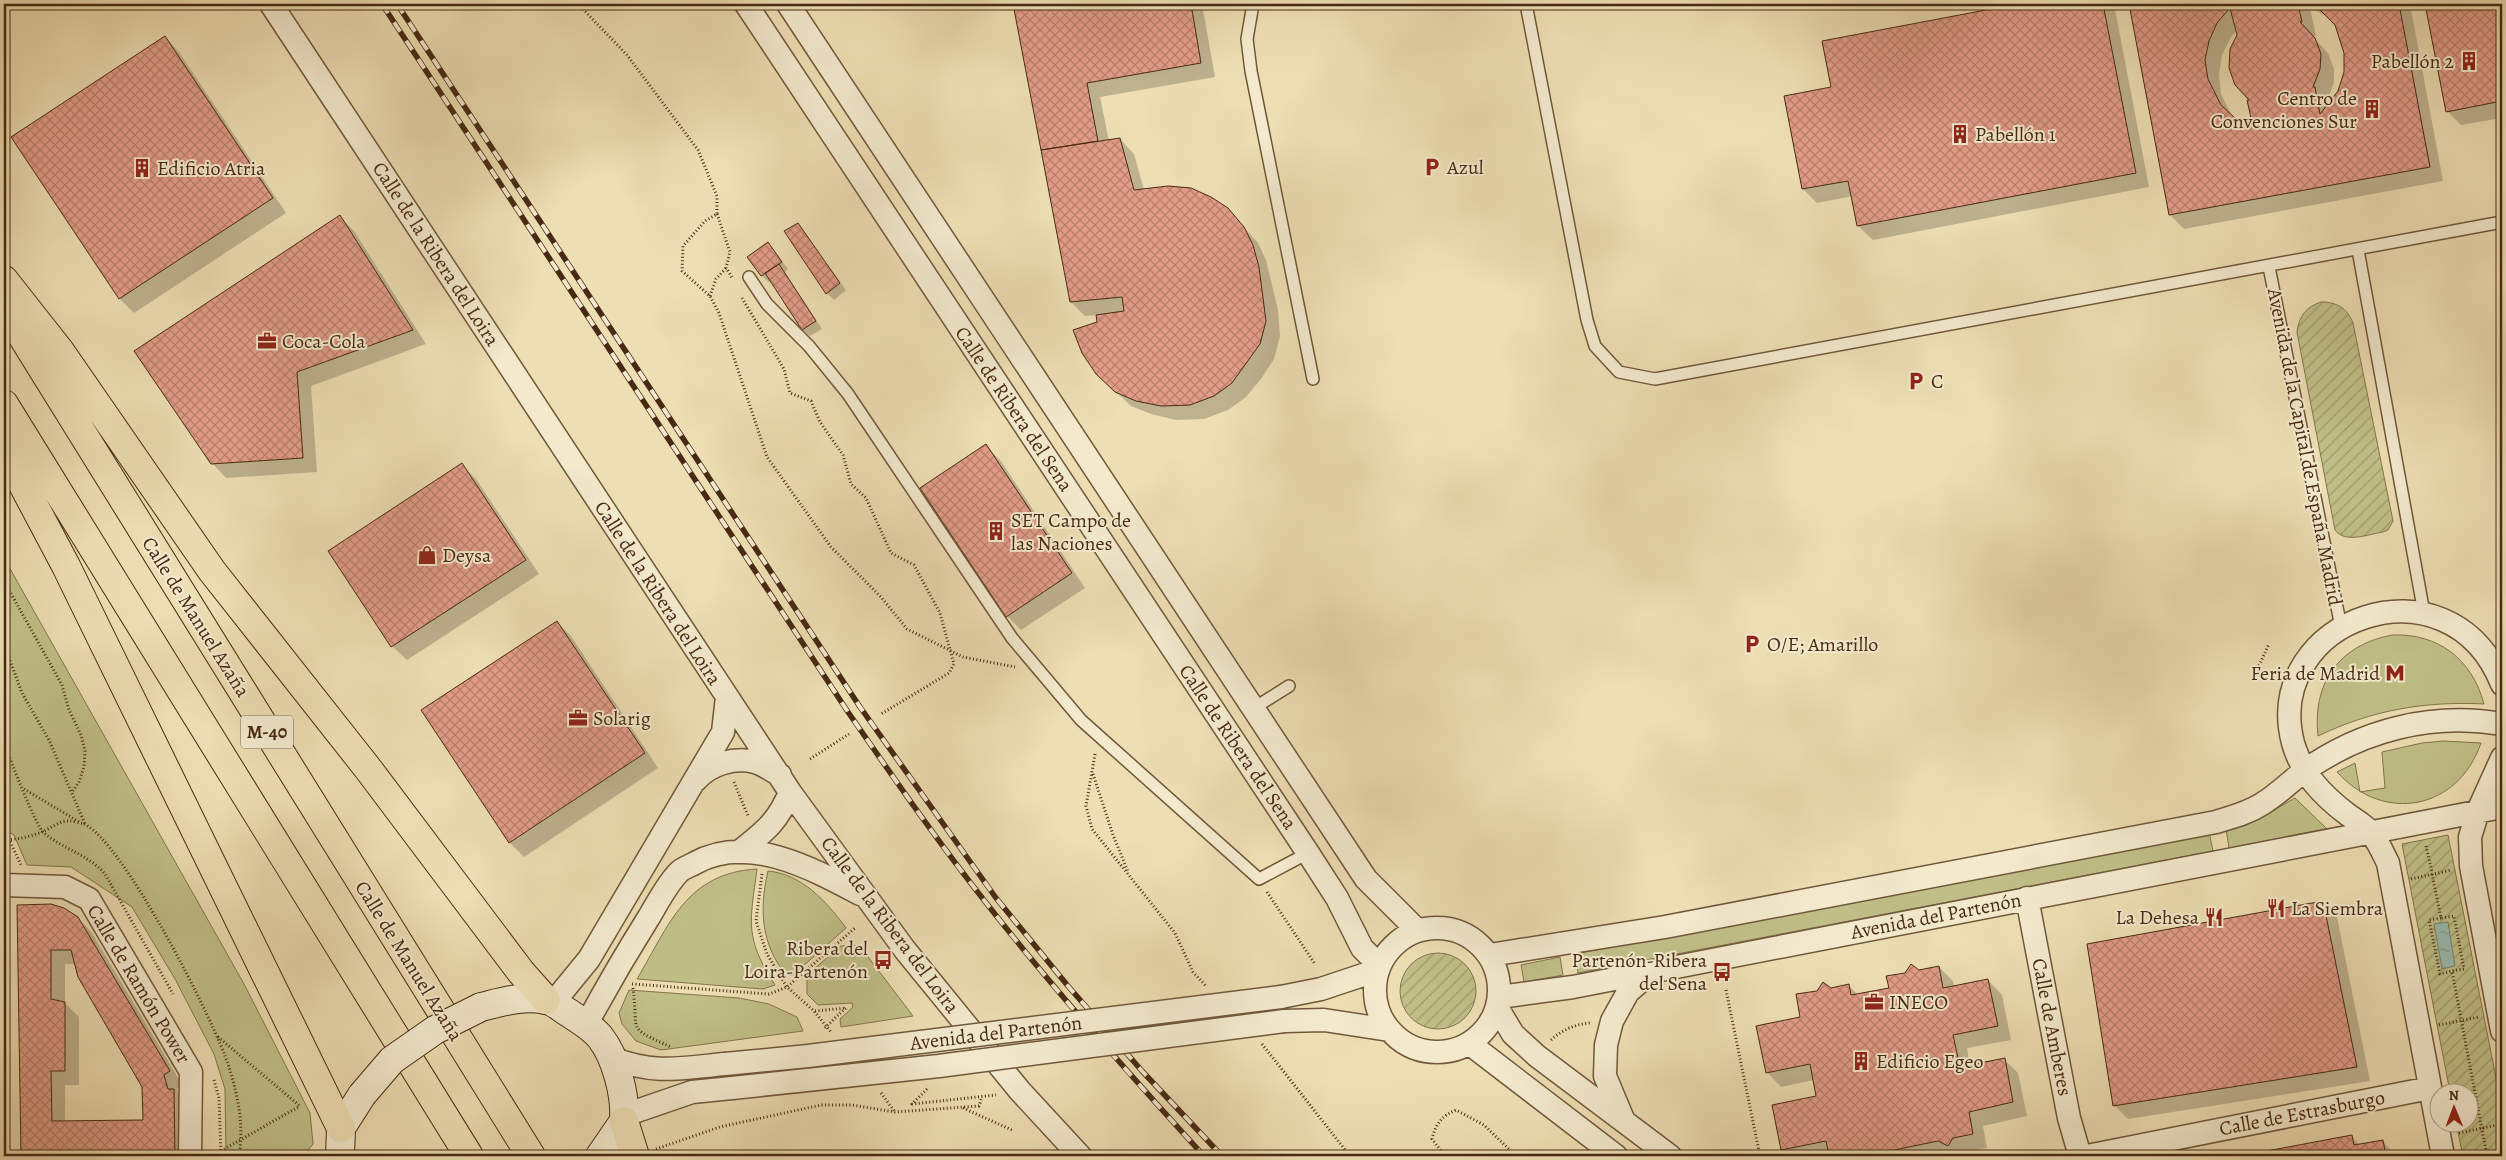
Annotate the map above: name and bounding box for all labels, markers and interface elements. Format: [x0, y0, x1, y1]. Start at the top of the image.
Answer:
place label: Pabellón 2 [2371, 48, 2454, 75]
building icon: Pabellón 2 [2458, 50, 2480, 72]
place label: Centro de Convenciones Sur [2211, 85, 2357, 135]
building icon: Centro de Convenciones Sur [2361, 98, 2383, 120]
place label: Pabellón 1 [1975, 121, 2056, 148]
building icon: Pabellón 1 [1949, 123, 1971, 145]
place label: Azul [1446, 154, 1484, 181]
place label: Edificio Atria [157, 155, 266, 182]
parking icon: Azul [1421, 156, 1443, 178]
building icon: Edificio Atria [131, 157, 153, 179]
street label: Calle de la Ribera del Loira [366, 157, 506, 352]
street label: Avenida de la Capital de España Madrid [2261, 285, 2349, 608]
street label: Calle de Ribera del Sena [949, 321, 1080, 497]
place label: Coca-Cola [282, 328, 366, 355]
office icon: Coca-Cola [256, 330, 278, 352]
place label: C [1931, 368, 1944, 395]
parking icon: C [1905, 370, 1927, 392]
street label: Calle de la Ribera del Loira [588, 496, 728, 691]
place label: SET Campo de las Naciones [1011, 507, 1131, 557]
building icon: SET Campo de las Naciones [985, 520, 1007, 542]
street label: Calle de Manuel Azaña [136, 532, 257, 703]
place label: Deysa [442, 542, 492, 569]
shop icon: Deysa [416, 544, 438, 566]
place label: O/E; Amarillo [1767, 631, 1878, 658]
parking icon: O/E; Amarillo [1741, 633, 1763, 655]
street label: Calle de Ribera del Sena [1173, 659, 1304, 835]
place label: Feria de Madrid [2251, 660, 2380, 687]
metro station icon: Feria de Madrid [2384, 662, 2406, 684]
place label: Solarig [593, 705, 651, 732]
office icon: Solarig [567, 707, 589, 729]
road number: M-40 [241, 716, 293, 749]
street label: Calle de la Ribera del Loira [815, 831, 966, 1019]
street label: Calle de Manuel Azaña [349, 876, 470, 1047]
street label: Avenida del Partenón [1848, 886, 2024, 946]
place label: La Siembra [2291, 895, 2384, 922]
restaurant icon: La Siembra [2265, 897, 2287, 919]
street label: Calle de Ramón Power [81, 899, 197, 1069]
place label: La Dehesa [2116, 904, 2200, 931]
restaurant icon: La Dehesa [2203, 906, 2225, 928]
place label: Ribera del Loira-Partenón [743, 935, 868, 985]
place label: Partenón-Ribera del Sena [1571, 947, 1708, 997]
bus stop icon: Ribera del Loira-Partenón [872, 949, 894, 971]
street label: Calle de Amberes [2025, 956, 2079, 1098]
bus stop icon: Partenón-Ribera del Sena [1711, 961, 1733, 983]
place label: INECO [1889, 989, 1948, 1016]
office icon: INECO [1863, 991, 1885, 1013]
street label: Avenida del Partenón [907, 1009, 1084, 1057]
place label: Edificio Egeo [1876, 1048, 1983, 1075]
building icon: Edificio Egeo [1850, 1050, 1872, 1072]
north arrow [2428, 1082, 2478, 1132]
street label: Calle de Estrasburgo [2217, 1084, 2387, 1142]
text: N [2449, 1086, 2459, 1105]

